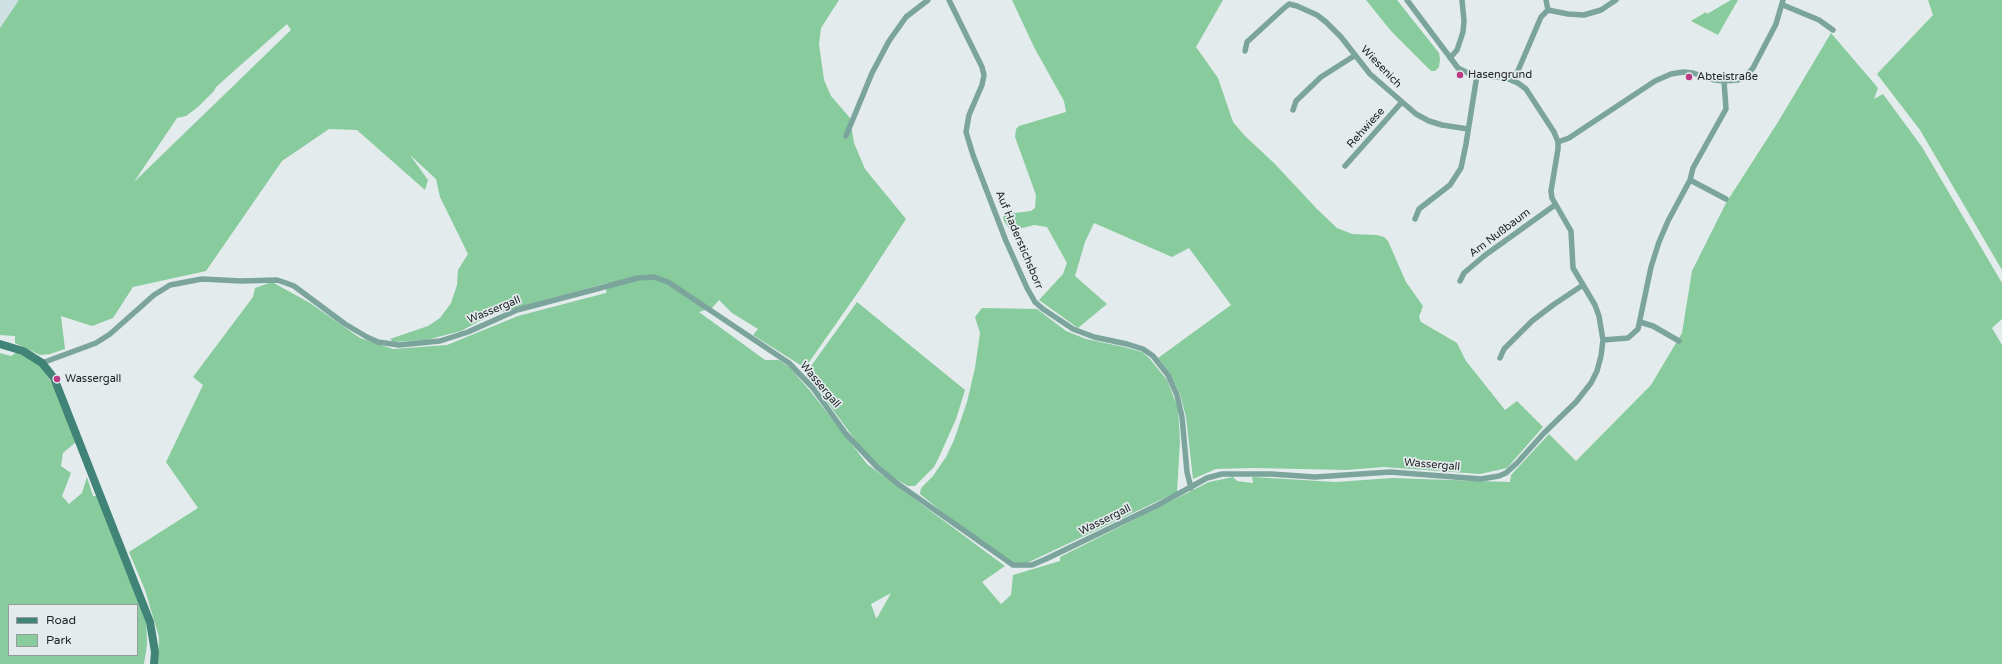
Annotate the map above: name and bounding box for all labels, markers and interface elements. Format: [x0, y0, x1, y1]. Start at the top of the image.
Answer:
street label: Wiesenich [1358, 43, 1404, 91]
place label: Hasengrund [1468, 68, 1532, 82]
marker: Hasengrund [1455, 70, 1465, 80]
place label: Abteistraße [1697, 70, 1758, 84]
marker: Abteistraße [1684, 72, 1694, 82]
street label: Rehwiese [1344, 105, 1388, 151]
street label: Auf Haderstichsborr [992, 189, 1046, 291]
street label: Am Nußbaum [1467, 206, 1533, 260]
street label: Wassergall [465, 293, 523, 327]
street label: Wassergall [797, 359, 843, 411]
place label: Wassergall [65, 372, 121, 386]
marker: Wassergall [52, 374, 62, 384]
street label: Wassergall [1403, 456, 1461, 474]
street label: Wassergall [1077, 502, 1133, 538]
legend [8, 604, 138, 656]
text: Road [46, 613, 76, 627]
text: Park [46, 633, 72, 647]

